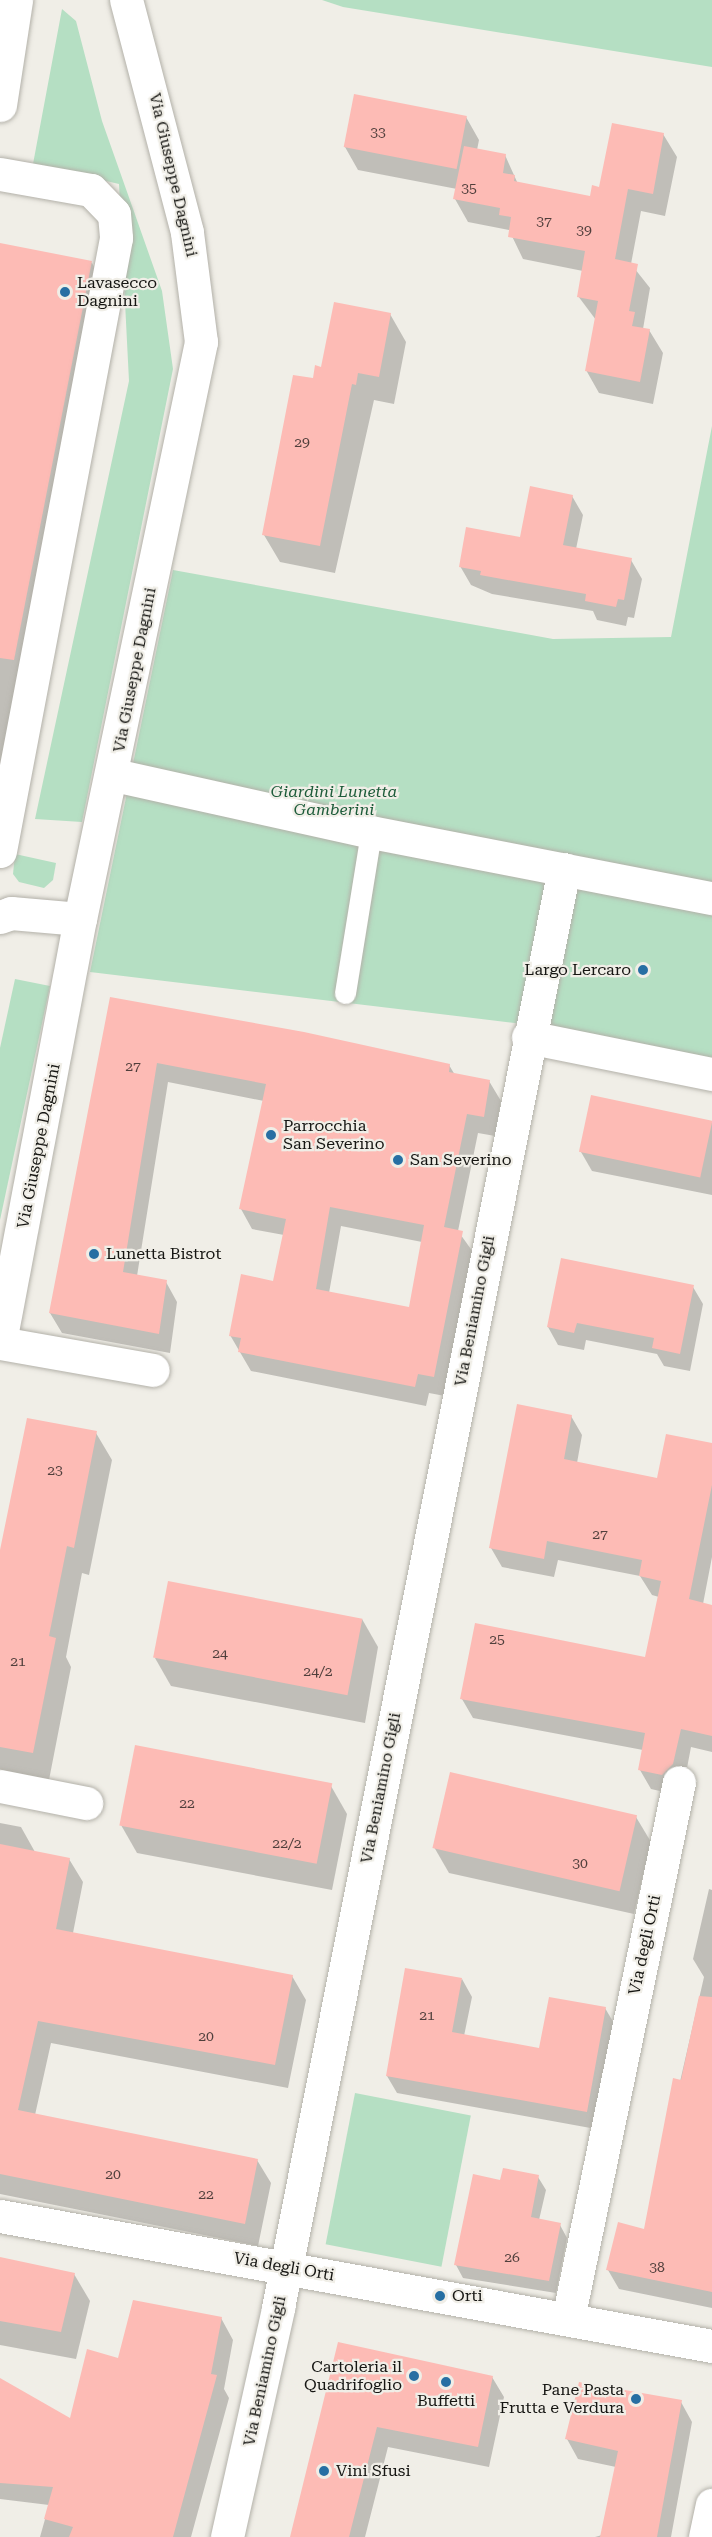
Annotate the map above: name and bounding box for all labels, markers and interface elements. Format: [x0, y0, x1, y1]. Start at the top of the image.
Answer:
street label: Via Giuseppe Dagnini [145, 91, 201, 259]
house number: 33 [370, 124, 386, 140]
house number: 35 [461, 180, 477, 196]
house number: 37 [536, 213, 552, 229]
house number: 39 [576, 222, 592, 238]
place label: Lavasecco Dagnini [77, 273, 157, 311]
marker: Lavasecco Dagnini [58, 285, 72, 299]
house number: 29 [294, 434, 310, 450]
street label: Via Giuseppe Dagnini [110, 586, 160, 754]
park label: Giardini Lunetta Gamberini [271, 782, 397, 820]
place label: Largo Lercaro [524, 960, 631, 980]
marker: Largo Lercaro [636, 963, 650, 977]
house number: 27 [125, 1058, 141, 1074]
street label: Via Giuseppe Dagnini [14, 1062, 64, 1230]
place label: Parrocchia San Severino [283, 1116, 384, 1154]
marker: Parrocchia San Severino [264, 1128, 278, 1142]
place label: San Severino [410, 1150, 511, 1170]
marker: San Severino [391, 1153, 405, 1167]
street label: Via Beniamino Gigli [451, 1234, 499, 1388]
place label: Lunetta Bistrot [106, 1244, 221, 1264]
marker: Lunetta Bistrot [87, 1247, 101, 1261]
house number: 23 [47, 1462, 63, 1478]
house number: 27 [592, 1526, 608, 1542]
house number: 25 [489, 1631, 505, 1647]
house number: 24 [212, 1645, 228, 1661]
house number: 21 [10, 1653, 26, 1669]
house number: 24/2 [303, 1663, 333, 1679]
street label: Via Beniamino Gigli [357, 1711, 405, 1865]
house number: 22 [179, 1795, 195, 1811]
house number: 22/2 [272, 1835, 302, 1851]
house number: 30 [572, 1855, 588, 1871]
street label: Via degli Orti [625, 1893, 665, 1997]
house number: 21 [419, 2007, 435, 2023]
house number: 20 [198, 2028, 214, 2044]
house number: 20 [105, 2166, 121, 2182]
house number: 22 [198, 2186, 214, 2202]
street label: Via degli Orti [232, 2249, 336, 2285]
house number: 26 [504, 2249, 520, 2265]
house number: 38 [649, 2259, 665, 2275]
place label: Orti [452, 2286, 483, 2306]
marker: Orti [433, 2289, 447, 2303]
street label: Via Beniamino Gigli [240, 2294, 290, 2448]
place label: Cartoleria il Quadrifoglio [304, 2357, 402, 2395]
marker: Cartoleria il Quadrifoglio [407, 2369, 421, 2383]
marker: Buffetti [439, 2375, 453, 2389]
place label: Pane Pasta Frutta e Verdura [500, 2380, 624, 2418]
place label: Buffetti [417, 2391, 475, 2411]
marker: Pane Pasta Frutta e Verdura [629, 2392, 643, 2406]
place label: Vini Sfusi [336, 2461, 411, 2481]
marker: Vini Sfusi [317, 2464, 331, 2478]

